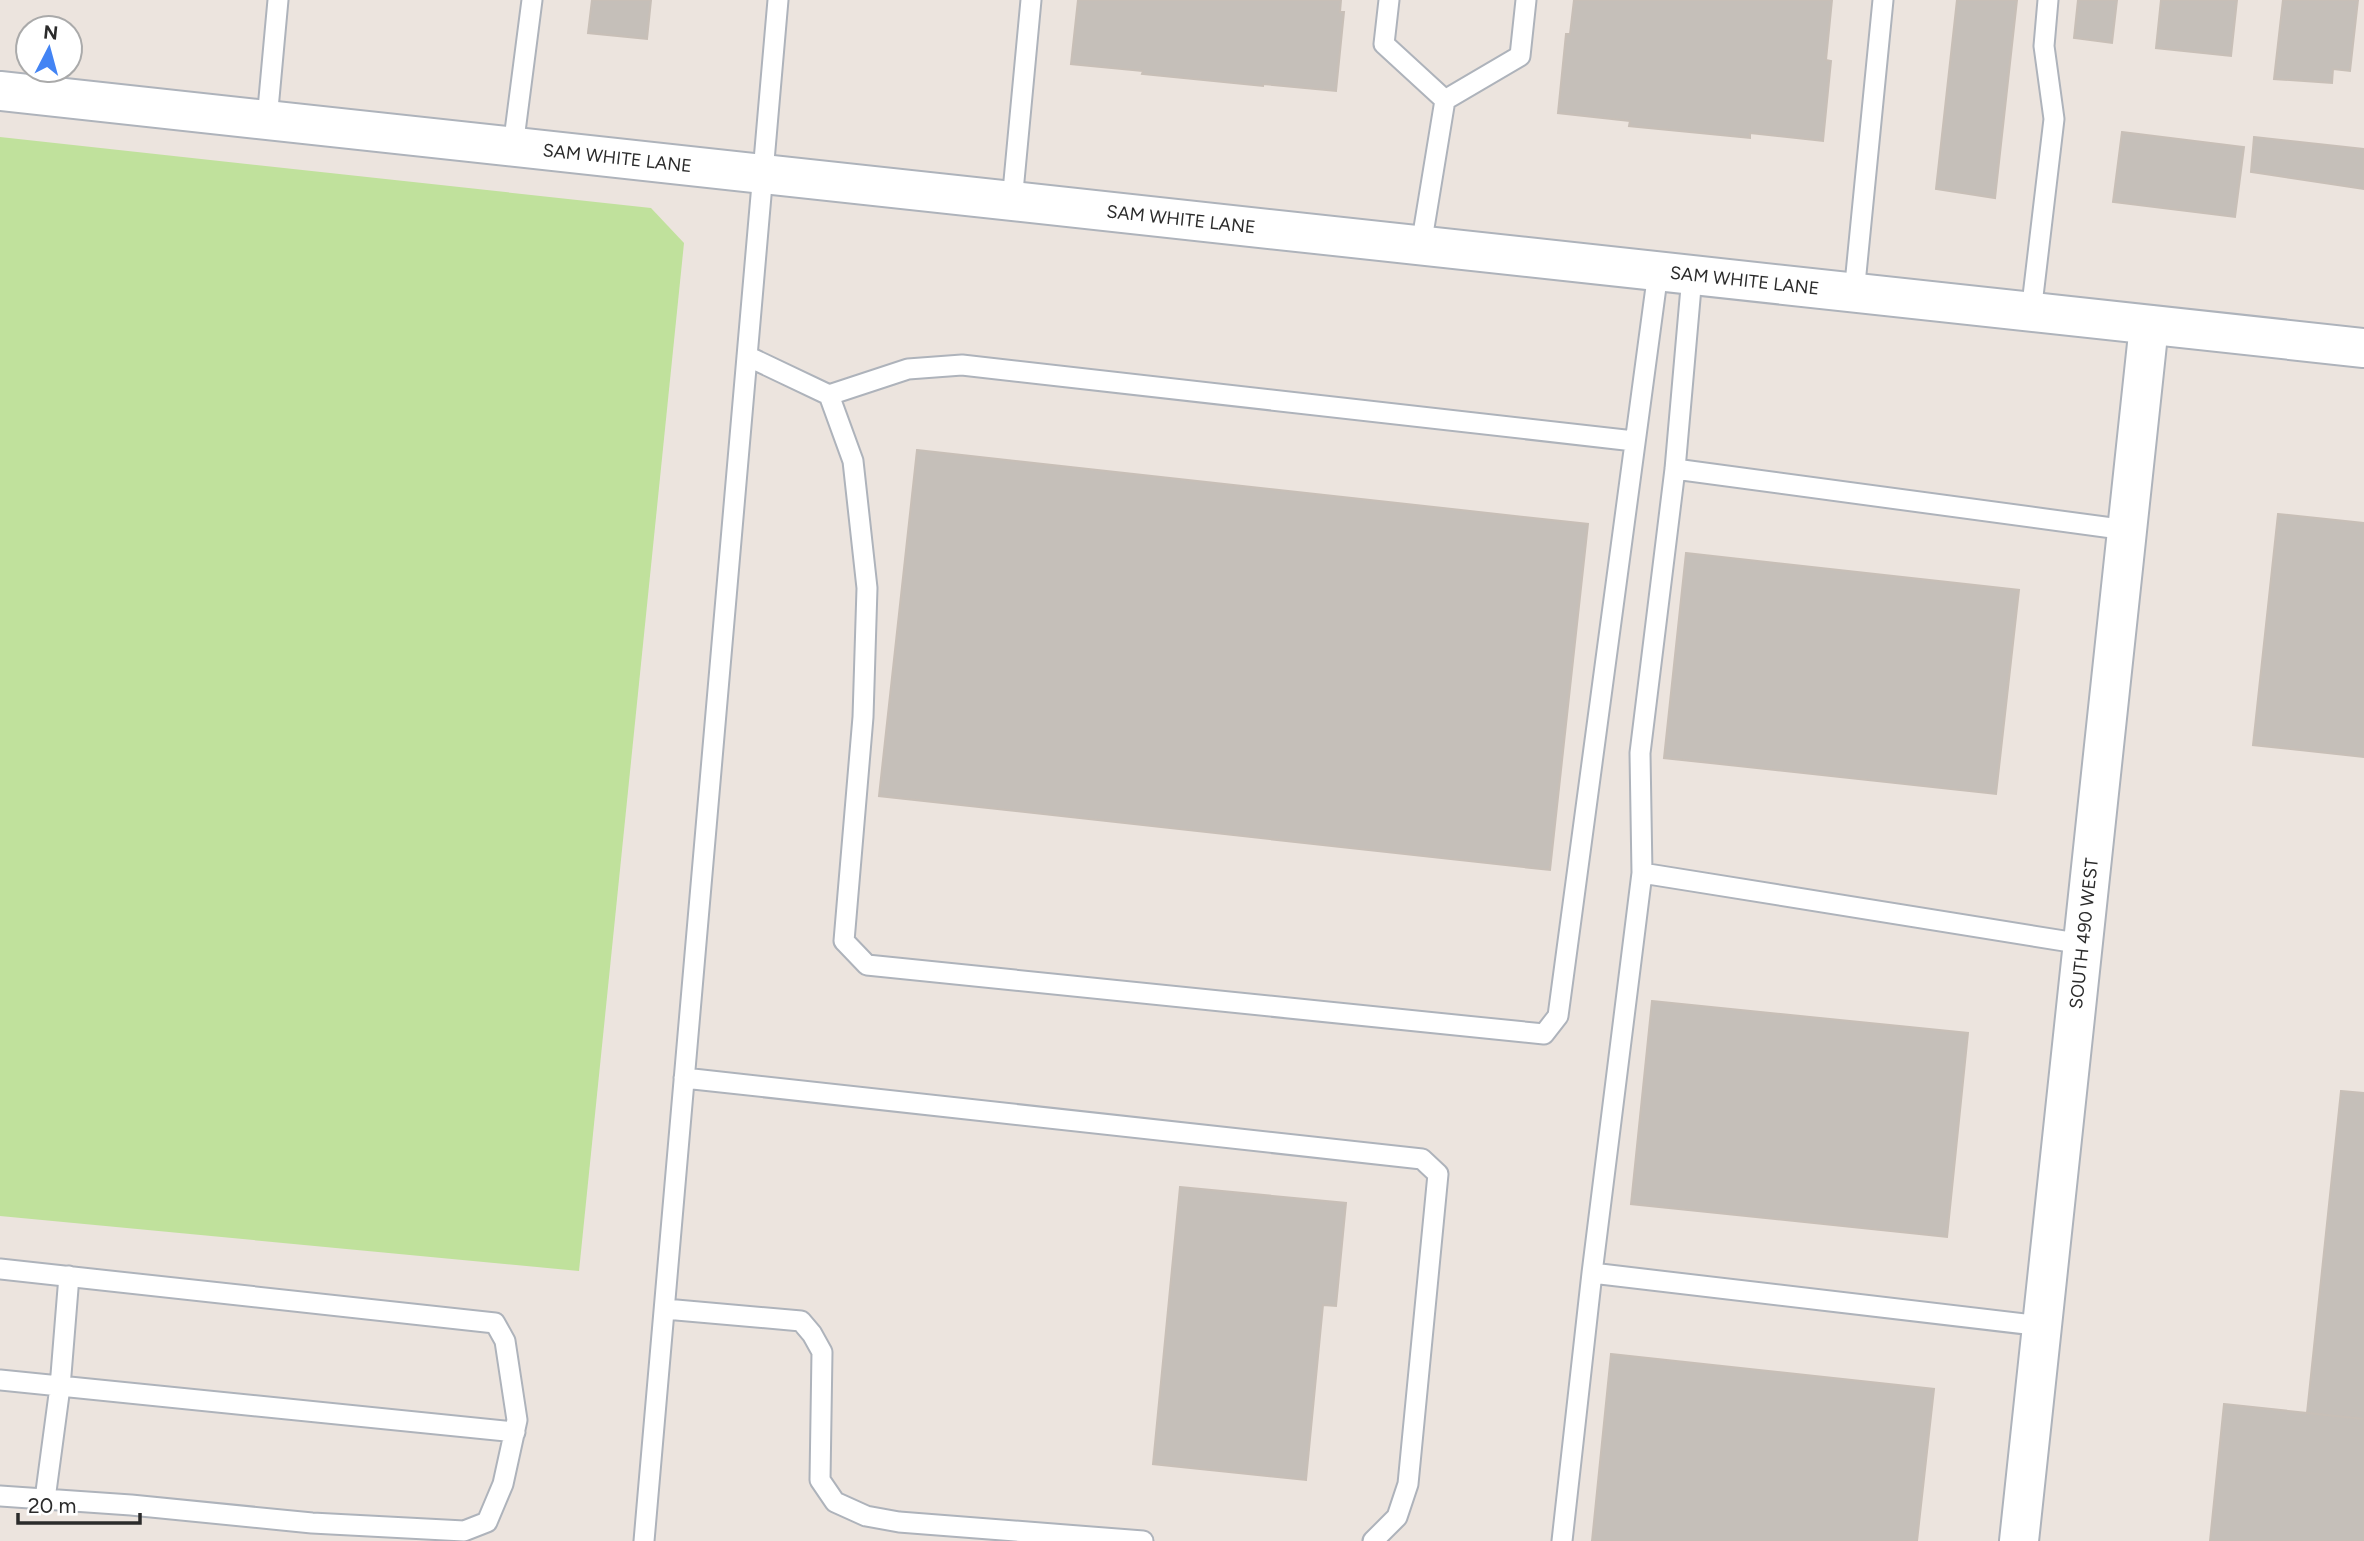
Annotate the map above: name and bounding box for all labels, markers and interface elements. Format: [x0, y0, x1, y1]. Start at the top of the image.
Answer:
north arrow [14, 14, 84, 84]
text: N [42, 20, 59, 45]
street label: SAM WHITE LANE [542, 139, 693, 177]
street label: SAM WHITE LANE [1105, 200, 1257, 238]
street label: SAM WHITE LANE [1669, 262, 1820, 300]
street label: SOUTH 490 WEST [2065, 857, 2103, 1010]
scale bar [18, 1482, 140, 1526]
text: 20 m [28, 1493, 76, 1518]

